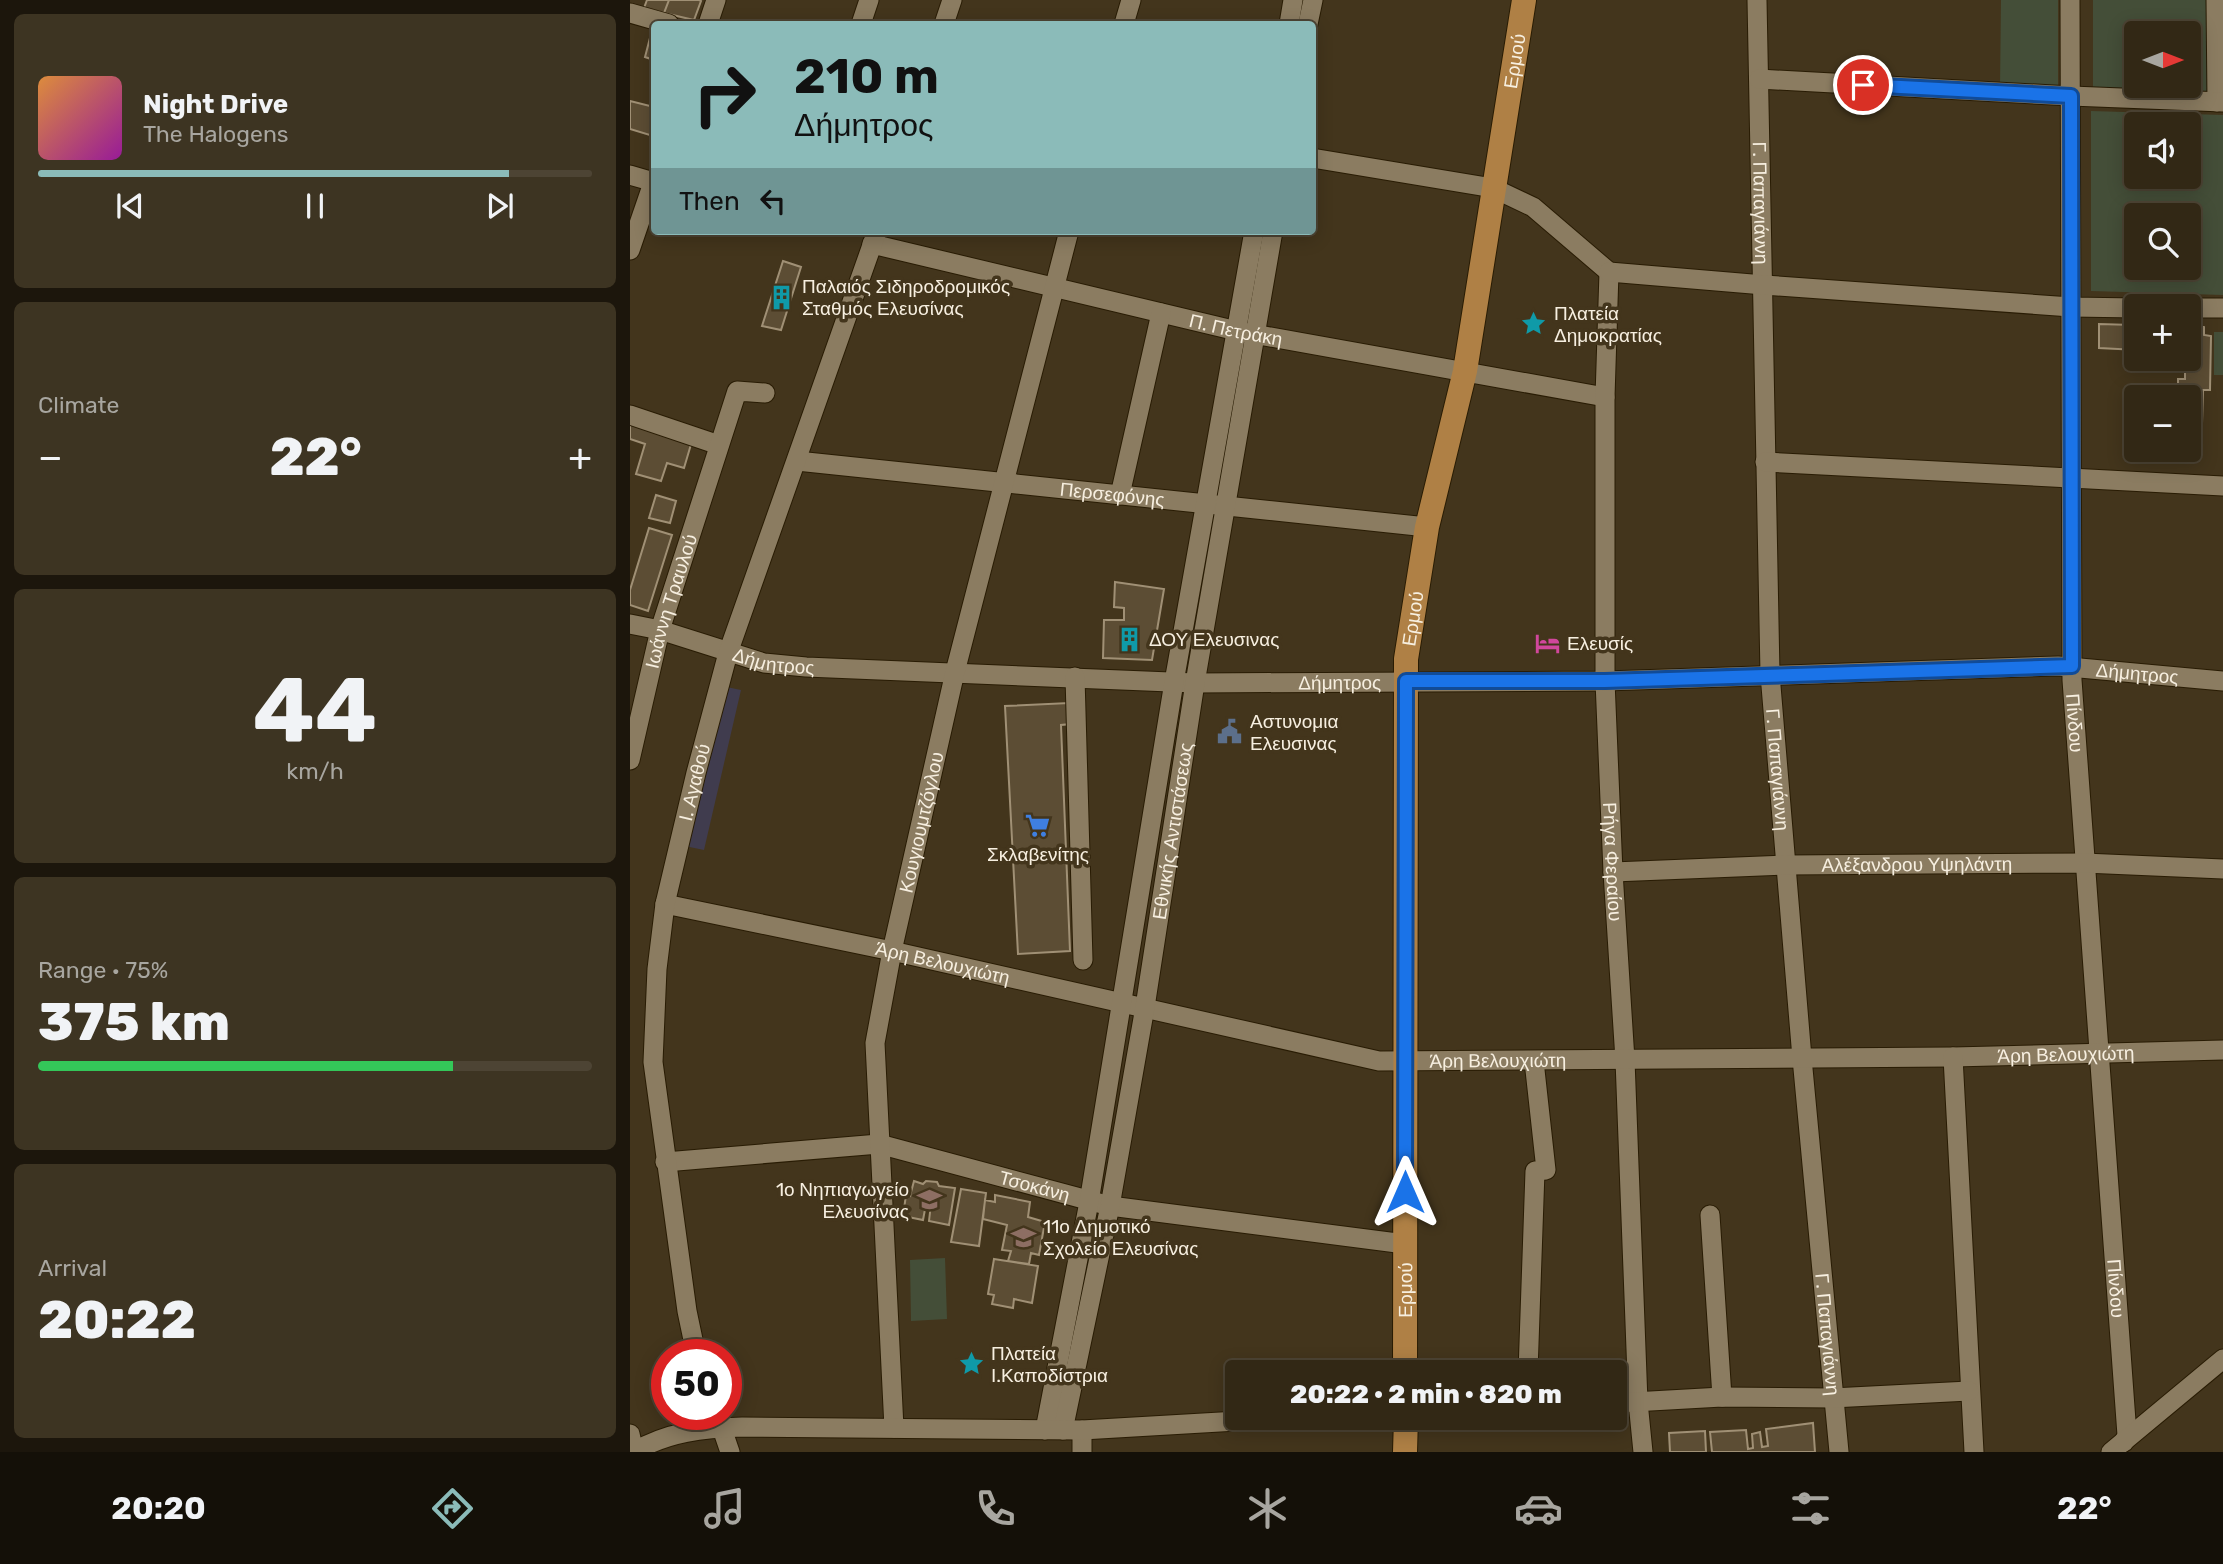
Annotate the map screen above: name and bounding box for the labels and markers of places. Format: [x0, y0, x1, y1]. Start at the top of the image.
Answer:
pin [1833, 55, 1893, 115]
place label: Παλαιός Σιδηροδρομικός Σταθμός Ελευσίνας [802, 275, 1010, 320]
building icon: Παλαιός Σιδηροδρομικός Σταθμός Ελευσίνας [768, 283, 796, 311]
place label: Πλατεία Δημοκρατίας [1554, 302, 1662, 347]
place icon: Πλατεία Δημοκρατίας [1520, 310, 1548, 338]
building icon: ΔΟΥ Ελευσινας [1115, 625, 1143, 653]
place label: ΔΟΥ Ελευσινας [1149, 628, 1279, 651]
hotel icon: Ελευσίς [1533, 629, 1561, 657]
place label: Ελευσίς [1567, 632, 1633, 655]
place label: Αστυνομια Ελευσινας [1250, 710, 1339, 755]
public building icon: Αστυνομια Ελευσινας [1216, 718, 1244, 746]
supermarket icon: Σκλαβενίτης [1024, 812, 1052, 840]
place label: Σκλαβενίτης [987, 843, 1089, 866]
place label: 1ο Νηπιαγωγείο Ελευσίνας [776, 1178, 909, 1223]
school or university icon: 1ο Νηπιαγωγείο Ελευσίνας [915, 1186, 943, 1214]
place label: 11ο Δημοτικό Σχολείο Ελευσίνας [1043, 1215, 1198, 1260]
school or university icon: 11ο Δημοτικό Σχολείο Ελευσίνας [1009, 1223, 1037, 1251]
place label: Πλατεία Ι.Καποδίστρια [991, 1342, 1108, 1387]
place icon: Πλατεία Ι.Καποδίστρια [957, 1350, 985, 1378]

